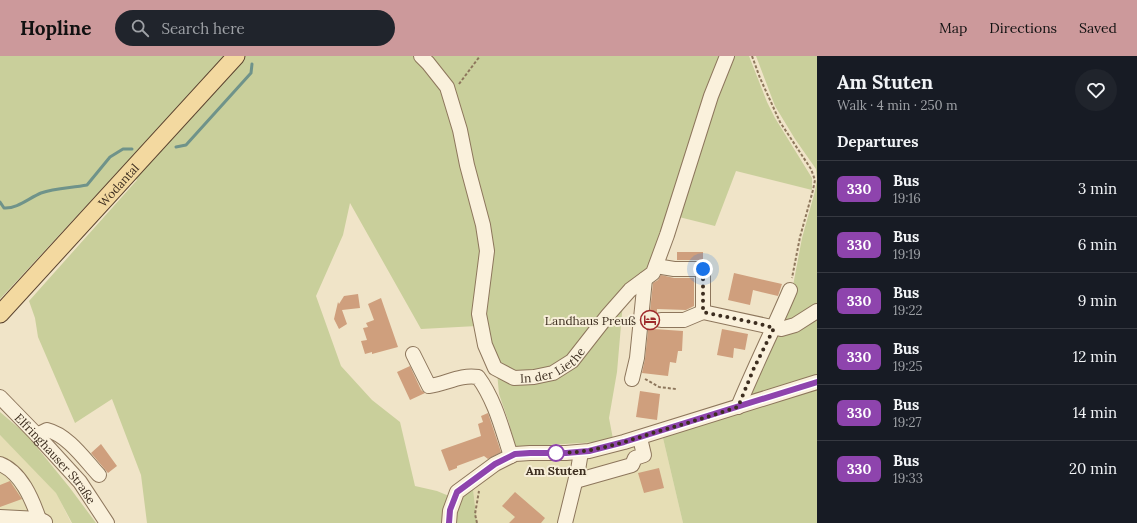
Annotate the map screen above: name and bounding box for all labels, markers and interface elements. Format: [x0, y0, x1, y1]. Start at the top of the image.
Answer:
search box [115, 10, 395, 46]
text: Hopline [20, 16, 91, 40]
icon: search [129, 17, 151, 39]
text: Search here [161, 19, 245, 38]
text: Map [939, 19, 967, 37]
text: Directions [989, 19, 1057, 37]
text: Saved [1079, 19, 1117, 37]
button: heart [1075, 69, 1117, 111]
text: Am Stuten [837, 70, 933, 94]
text: Walk · 4 min · 250 m [837, 97, 958, 114]
text: Departures [837, 132, 918, 151]
street label: Wodantal [95, 160, 142, 210]
text: Bus [893, 171, 919, 190]
text: 3 min [1078, 179, 1117, 198]
text: 330 [847, 180, 871, 198]
text: 19:16 [893, 190, 921, 207]
text: Bus [893, 227, 919, 246]
text: 6 min [1078, 235, 1117, 254]
text: 330 [847, 236, 871, 254]
text: 19:19 [893, 246, 921, 263]
your location [693, 259, 713, 279]
text: Bus [893, 283, 919, 302]
text: 9 min [1078, 291, 1117, 310]
text: 330 [847, 292, 871, 310]
text: 19:22 [893, 302, 922, 319]
hotel icon: Landhaus Preuß [639, 309, 661, 331]
place label: Landhaus Preuß [545, 313, 636, 328]
text: Bus [893, 339, 919, 358]
street label: In der Liethe [520, 344, 588, 385]
text: 12 min [1073, 347, 1117, 366]
text: 330 [847, 348, 871, 366]
text: 19:25 [893, 358, 923, 375]
text: Bus [893, 395, 919, 414]
text: 14 min [1073, 403, 1117, 422]
text: 330 [847, 404, 871, 422]
street label: Elfringhauser Straße [12, 410, 100, 507]
text: 19:27 [893, 414, 921, 431]
marker: Am Stuten [547, 444, 565, 462]
text: Bus [893, 451, 919, 470]
text: 20 min [1069, 459, 1117, 478]
text: 330 [847, 460, 871, 478]
place label: Am Stuten [526, 463, 587, 478]
text: 19:33 [893, 470, 923, 487]

